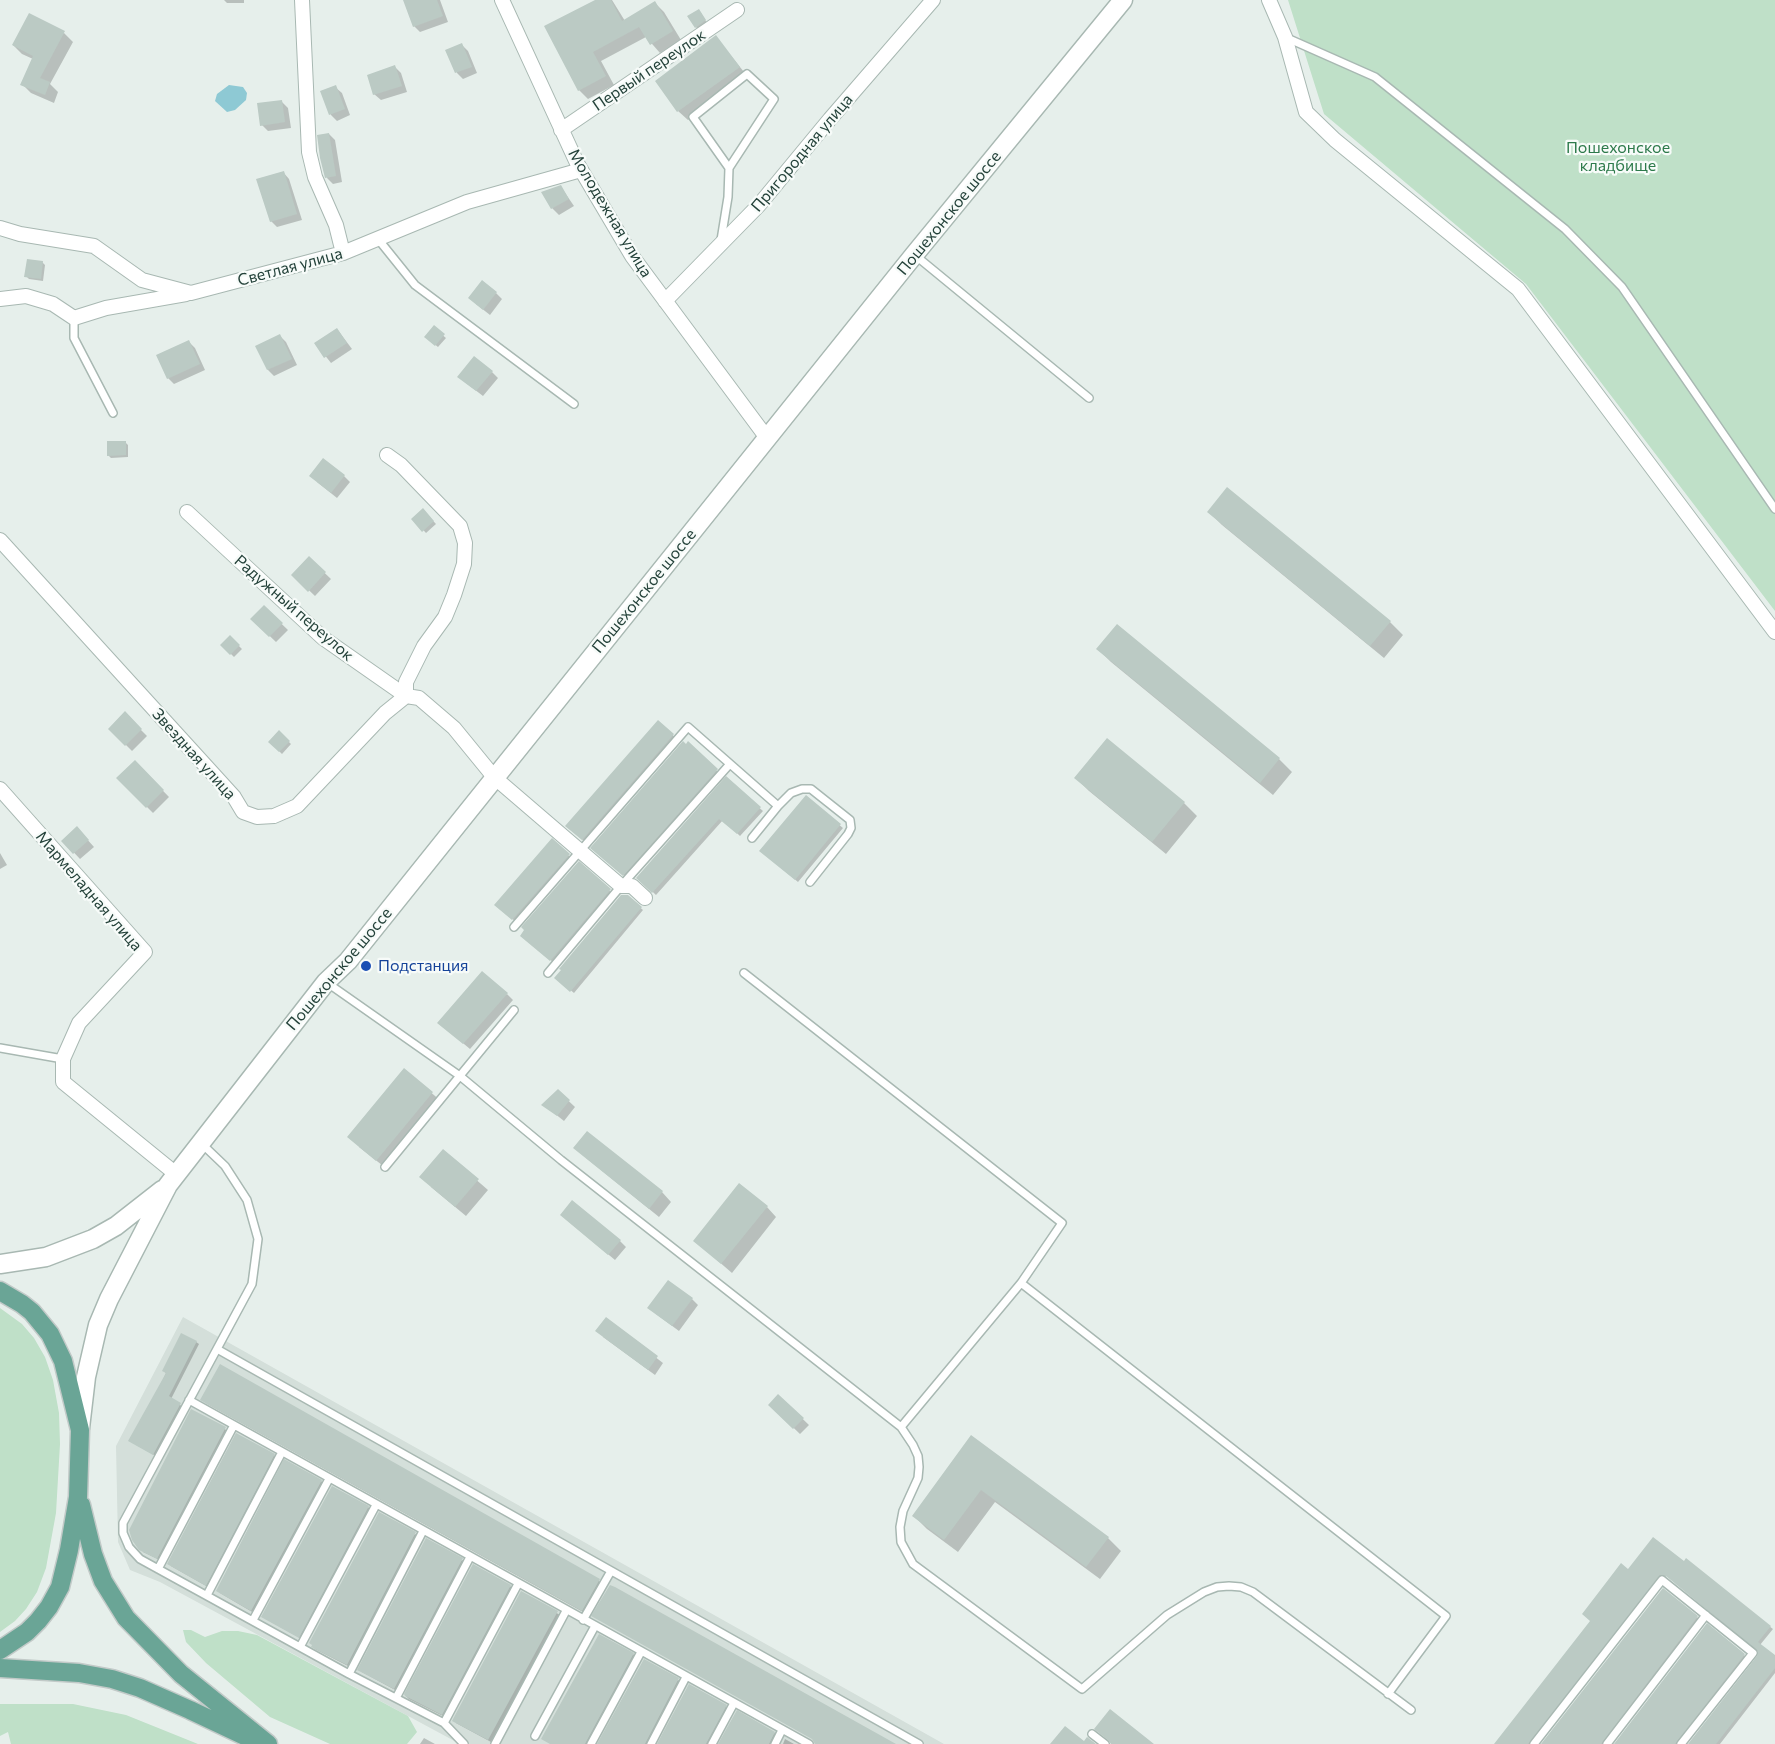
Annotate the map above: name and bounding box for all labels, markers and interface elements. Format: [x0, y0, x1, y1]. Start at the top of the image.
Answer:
street label: Первый переулок [589, 25, 709, 115]
street label: Пригородная улица [747, 90, 857, 216]
park label: Пошехонское кладбище [1566, 138, 1670, 176]
street label: Молодежная улица [564, 145, 656, 281]
street label: Пошехонское шоссе [893, 147, 1005, 279]
street label: Светлая улица [235, 244, 345, 290]
street label: Пошехонское шоссе [588, 525, 700, 657]
street label: Радужный переулок [230, 551, 358, 665]
street label: Звездная улица [148, 705, 240, 803]
street label: Мармеладная улица [32, 827, 146, 955]
street label: Пошехонское шоссе [282, 904, 396, 1034]
place label: Подстанция [378, 956, 468, 976]
marker: Подстанция [359, 959, 373, 973]

